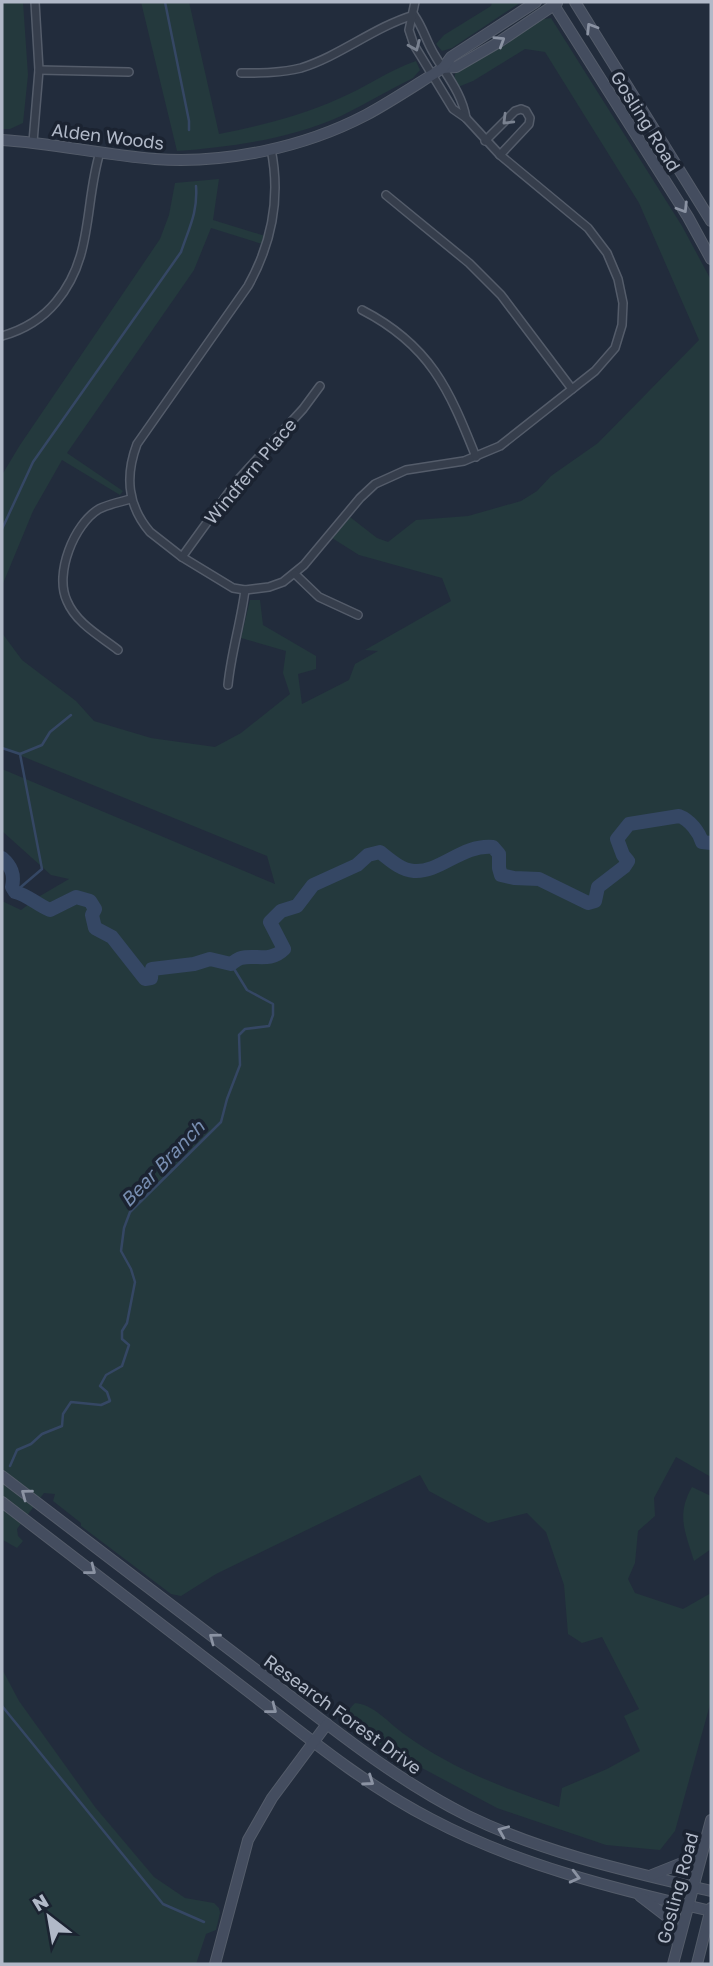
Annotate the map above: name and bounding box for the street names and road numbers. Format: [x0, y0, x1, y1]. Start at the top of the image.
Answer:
street label: Gosling Road [606, 67, 686, 175]
street label: Alden Woods [51, 118, 165, 154]
street label: Windfern Place [199, 414, 301, 528]
street label: Research Forest Drive [260, 1649, 426, 1779]
street label: Gosling Road [652, 1830, 702, 1946]

